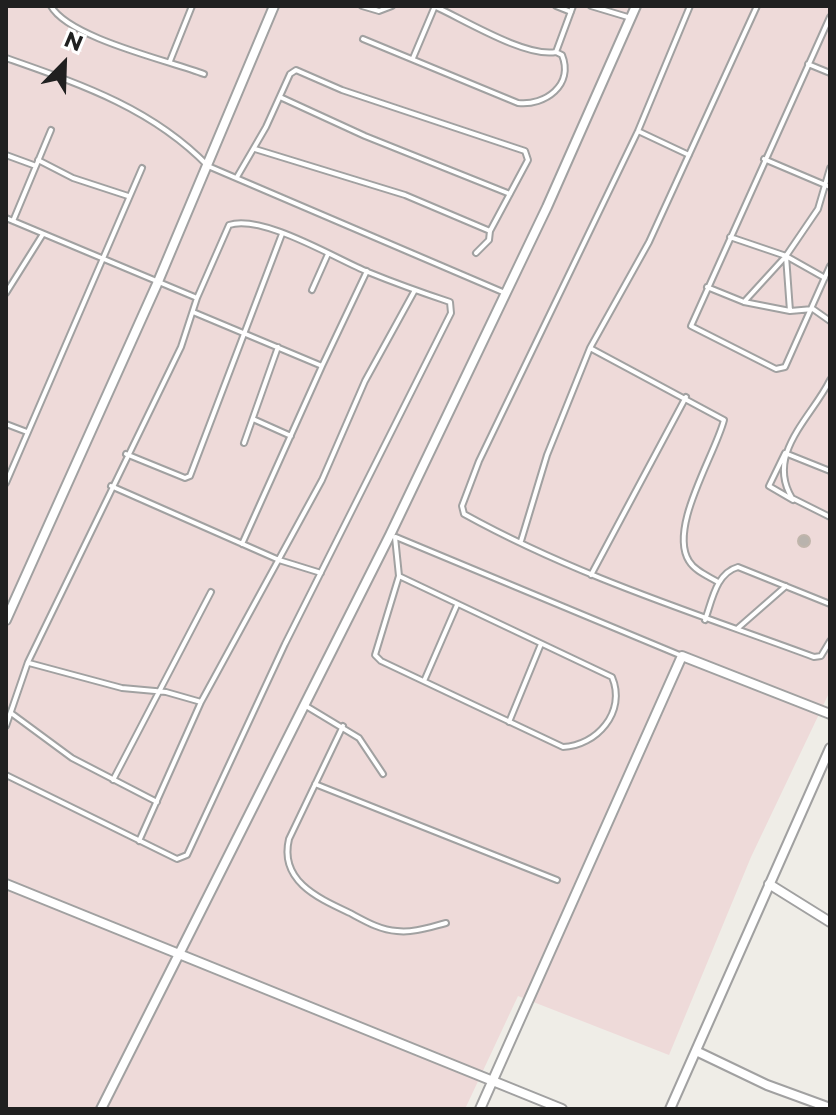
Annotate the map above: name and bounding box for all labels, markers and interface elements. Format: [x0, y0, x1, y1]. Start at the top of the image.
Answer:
north arrow [24, 24, 104, 104]
text: N [60, 26, 87, 57]

